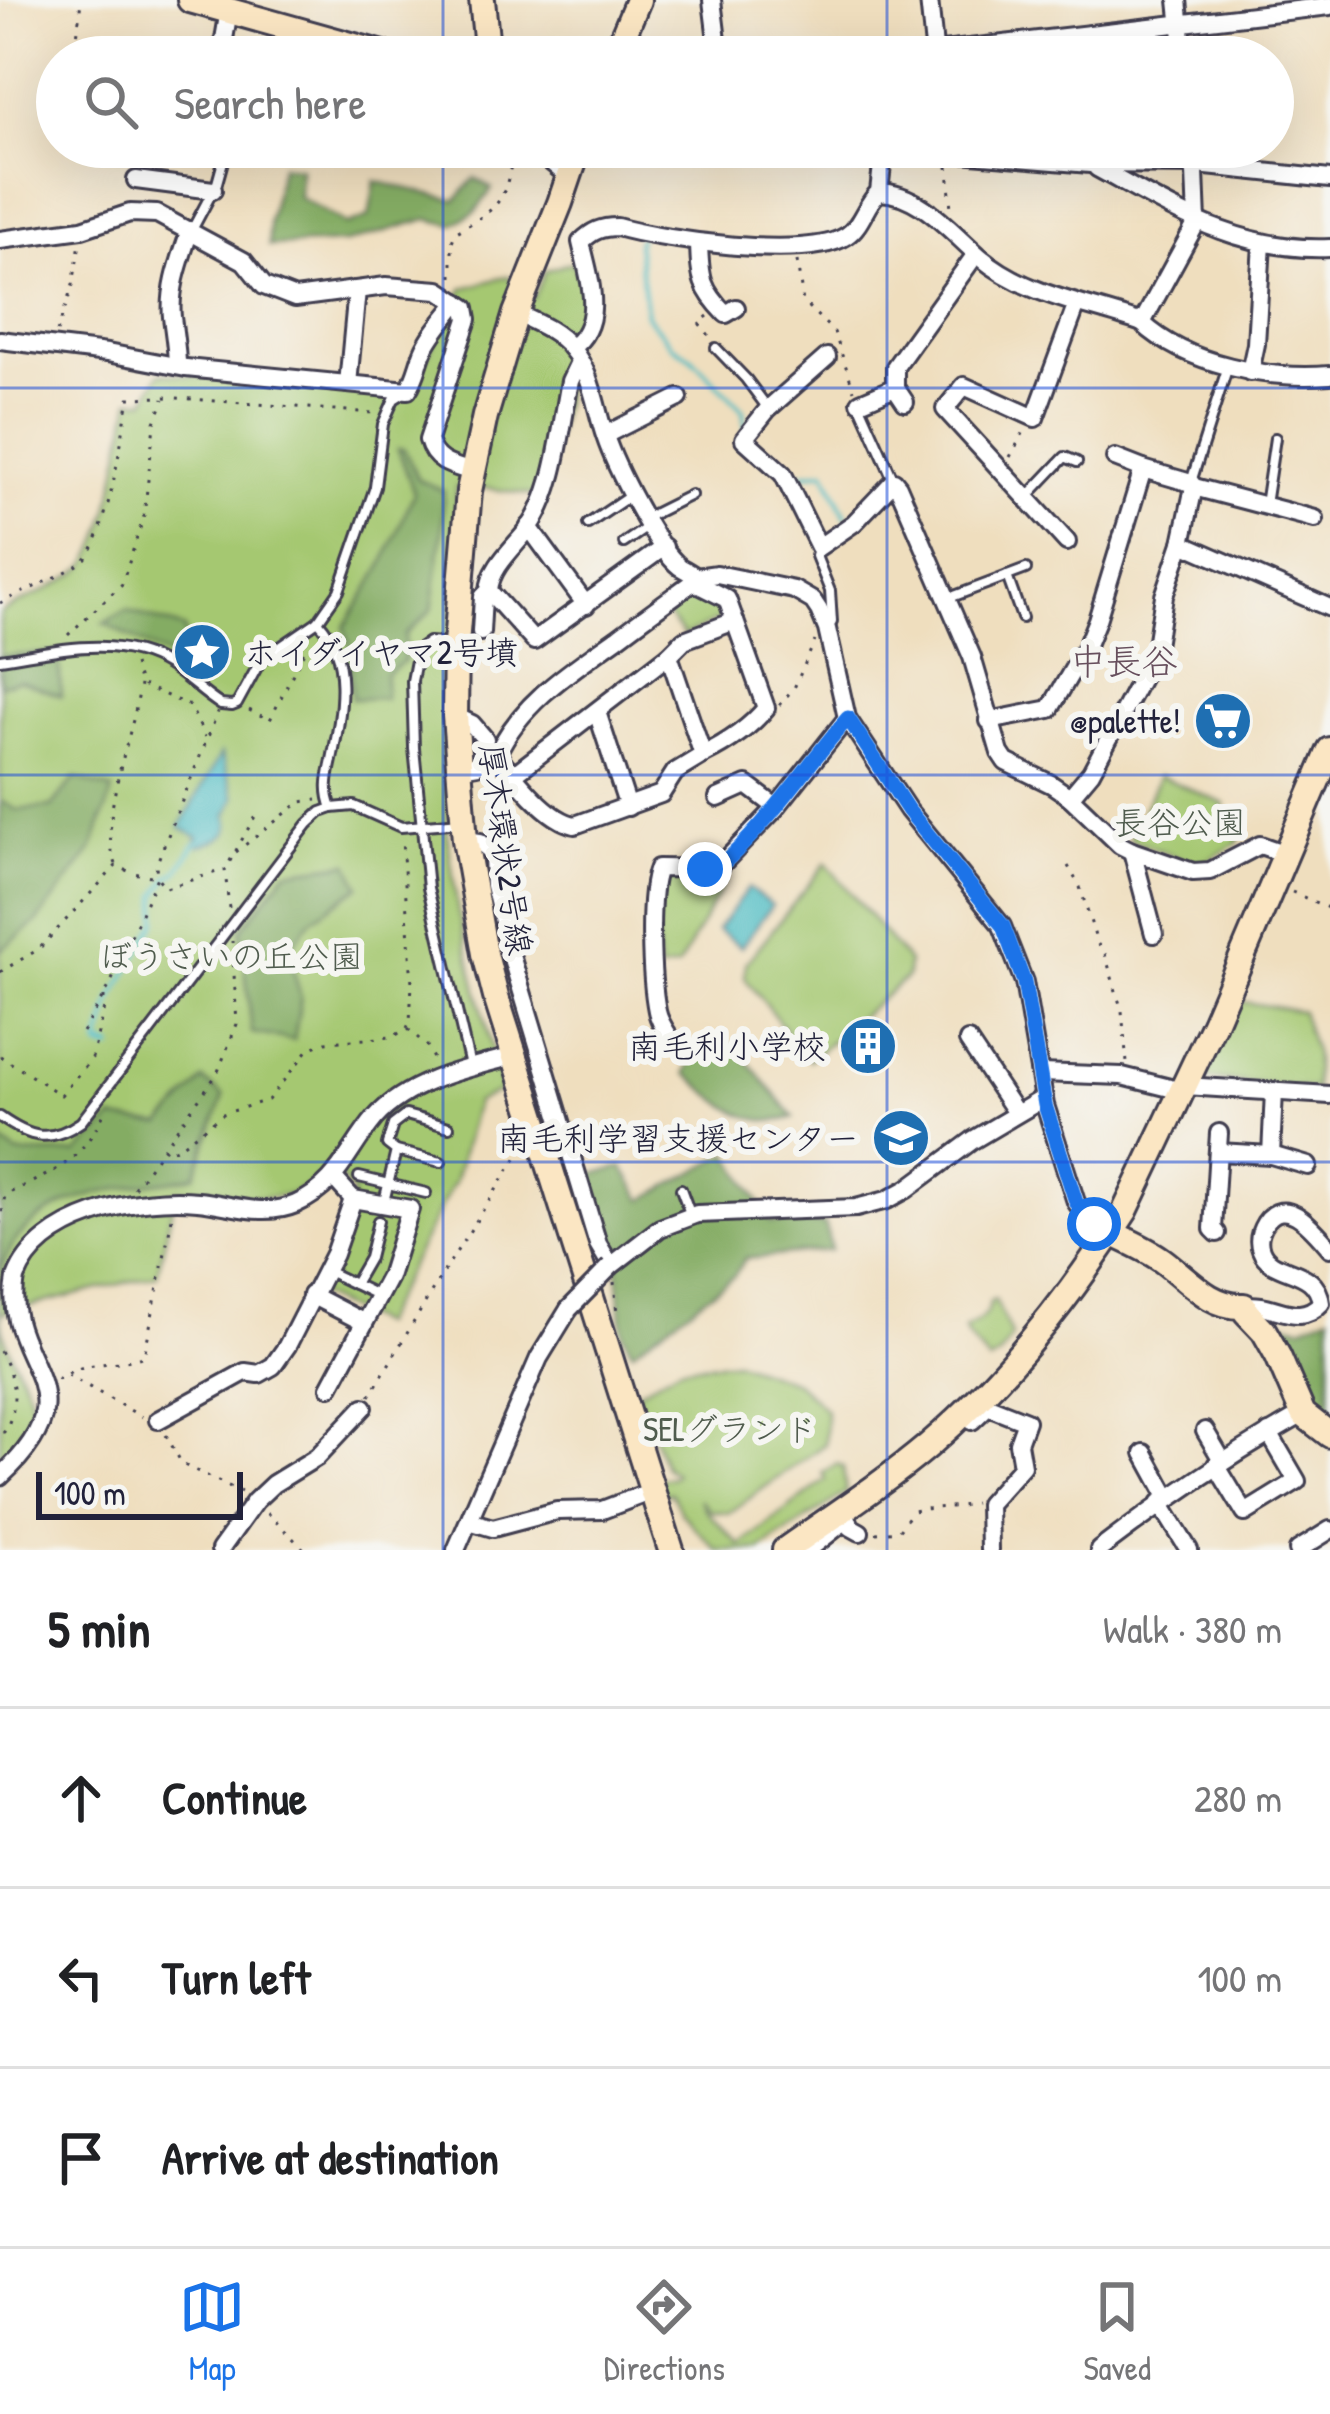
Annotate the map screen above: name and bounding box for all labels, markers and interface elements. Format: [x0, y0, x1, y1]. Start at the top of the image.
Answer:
search box [36, 36, 1294, 168]
icon: search [78, 69, 144, 135]
text: Search here [174, 72, 366, 133]
place icon: ホイダイヤマ2号墳 [171, 621, 233, 683]
place label: ホイダイヤマ2号墳 [244, 630, 518, 674]
district label: 中長谷 [1070, 636, 1178, 685]
supermarket icon: @palette! [1192, 690, 1254, 752]
place label: @palette! [1070, 699, 1181, 744]
street label: 厚木環状2号線 [469, 740, 543, 958]
park label: 長谷公園 [1114, 800, 1246, 844]
route end [678, 842, 732, 896]
park label: ぼうさいの丘公園 [99, 934, 363, 978]
building icon: 南毛利小学校 [837, 1015, 899, 1077]
place label: 南毛利小学校 [628, 1024, 826, 1068]
school or university icon: 南毛利学習支援センター [870, 1107, 932, 1169]
place label: 南毛利学習支援センター [497, 1116, 859, 1160]
route start [1067, 1197, 1121, 1251]
park label: SELグランド [643, 1407, 817, 1451]
scale bar [36, 1466, 243, 1519]
text: 100 m [54, 1471, 126, 1515]
text: 5 min [48, 1594, 150, 1663]
text: Walk · 380 m [1103, 1602, 1282, 1655]
icon: ahead [48, 1765, 114, 1831]
text: Continue [162, 1767, 307, 1828]
text: 280 m [1194, 1771, 1282, 1824]
icon: left [48, 1945, 114, 2011]
text: Turn left [162, 1947, 311, 2008]
text: 100 m [1197, 1951, 1282, 2004]
icon: arrive [48, 2125, 114, 2191]
text: Arrive at destination [162, 2127, 499, 2188]
tab: Map [179, 2274, 245, 2390]
tab: Directions [604, 2274, 725, 2390]
tab: Saved [1083, 2274, 1151, 2390]

